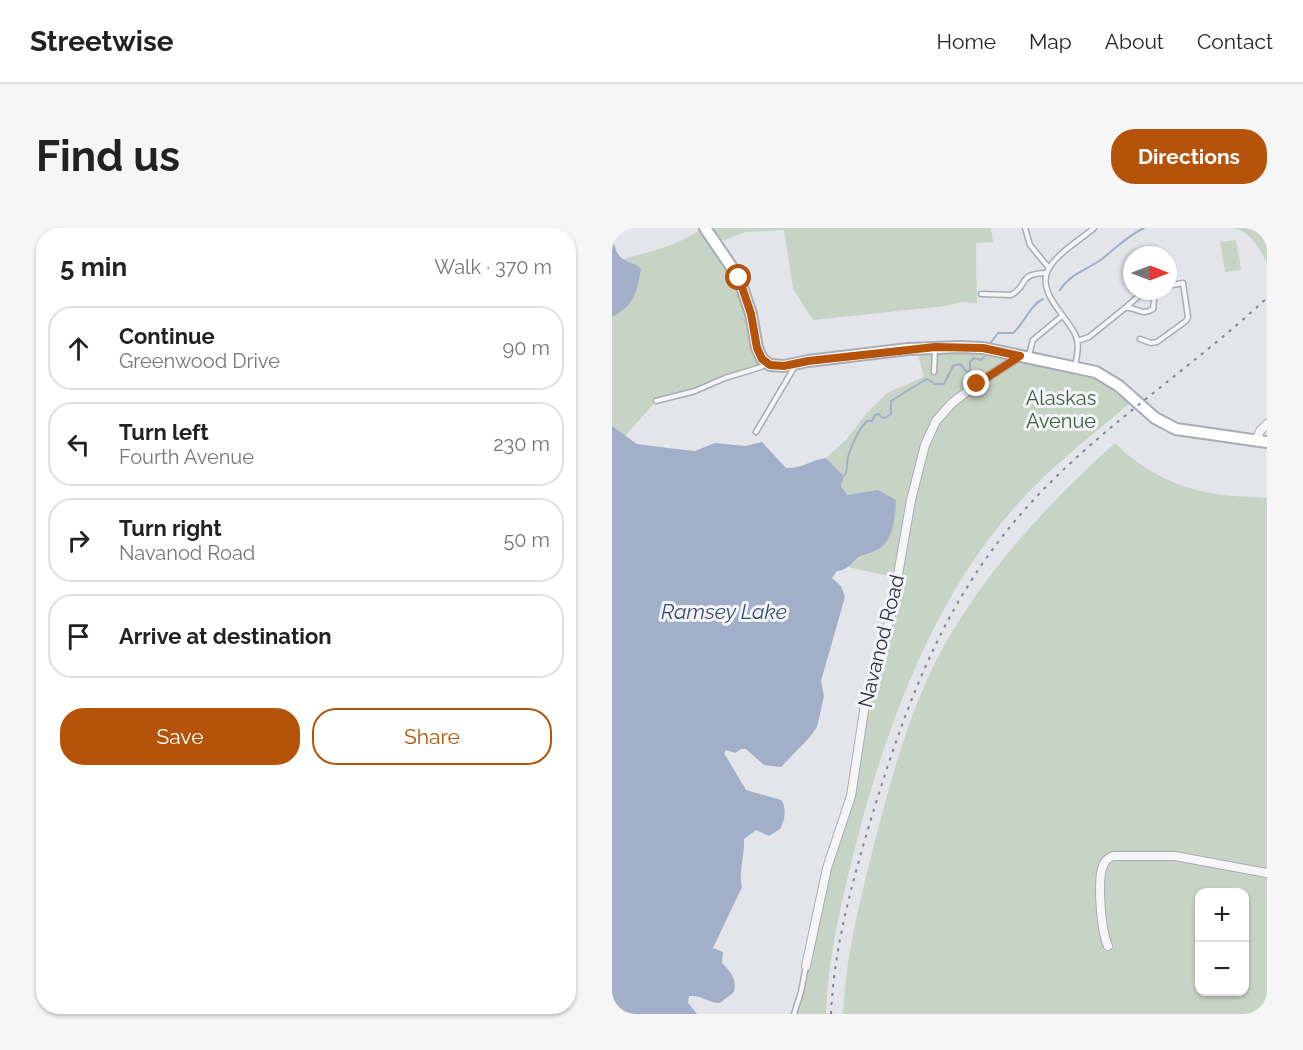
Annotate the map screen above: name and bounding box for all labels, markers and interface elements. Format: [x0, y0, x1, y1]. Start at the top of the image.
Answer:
text: Streetwise [30, 25, 174, 58]
text: Home [937, 29, 996, 54]
text: Map [1029, 29, 1072, 54]
text: About [1105, 29, 1164, 54]
text: Contact [1197, 29, 1273, 54]
button: Directions [1111, 129, 1267, 184]
text: Find us [36, 132, 180, 181]
north arrow [1123, 246, 1177, 300]
text: 5 min [60, 252, 127, 282]
text: Walk · 370 m [434, 255, 552, 279]
route start [725, 264, 751, 290]
text: Continue [119, 323, 215, 349]
icon: ahead [62, 332, 95, 365]
text: 90 m [503, 336, 550, 360]
text: Greenwood Drive [119, 349, 280, 373]
route end [963, 370, 989, 396]
park label: Alaskas Avenue [1026, 386, 1096, 433]
text: Turn left [119, 419, 209, 445]
icon: left [62, 428, 95, 461]
text: 230 m [493, 432, 550, 456]
text: Fourth Avenue [119, 445, 254, 469]
text: Turn right [119, 515, 222, 541]
icon: right [62, 524, 95, 557]
text: 50 m [503, 528, 550, 552]
text: Navanod Road [119, 541, 255, 565]
street label: Navanod Road [853, 572, 909, 710]
water label: Ramsey Lake [661, 599, 787, 624]
icon: arrive [62, 620, 95, 653]
text: Arrive at destination [119, 623, 332, 649]
button: Save [60, 708, 300, 765]
button: Share [312, 708, 552, 765]
map controls [1195, 888, 1249, 996]
button: + [1195, 888, 1249, 942]
button: − [1195, 942, 1249, 996]

